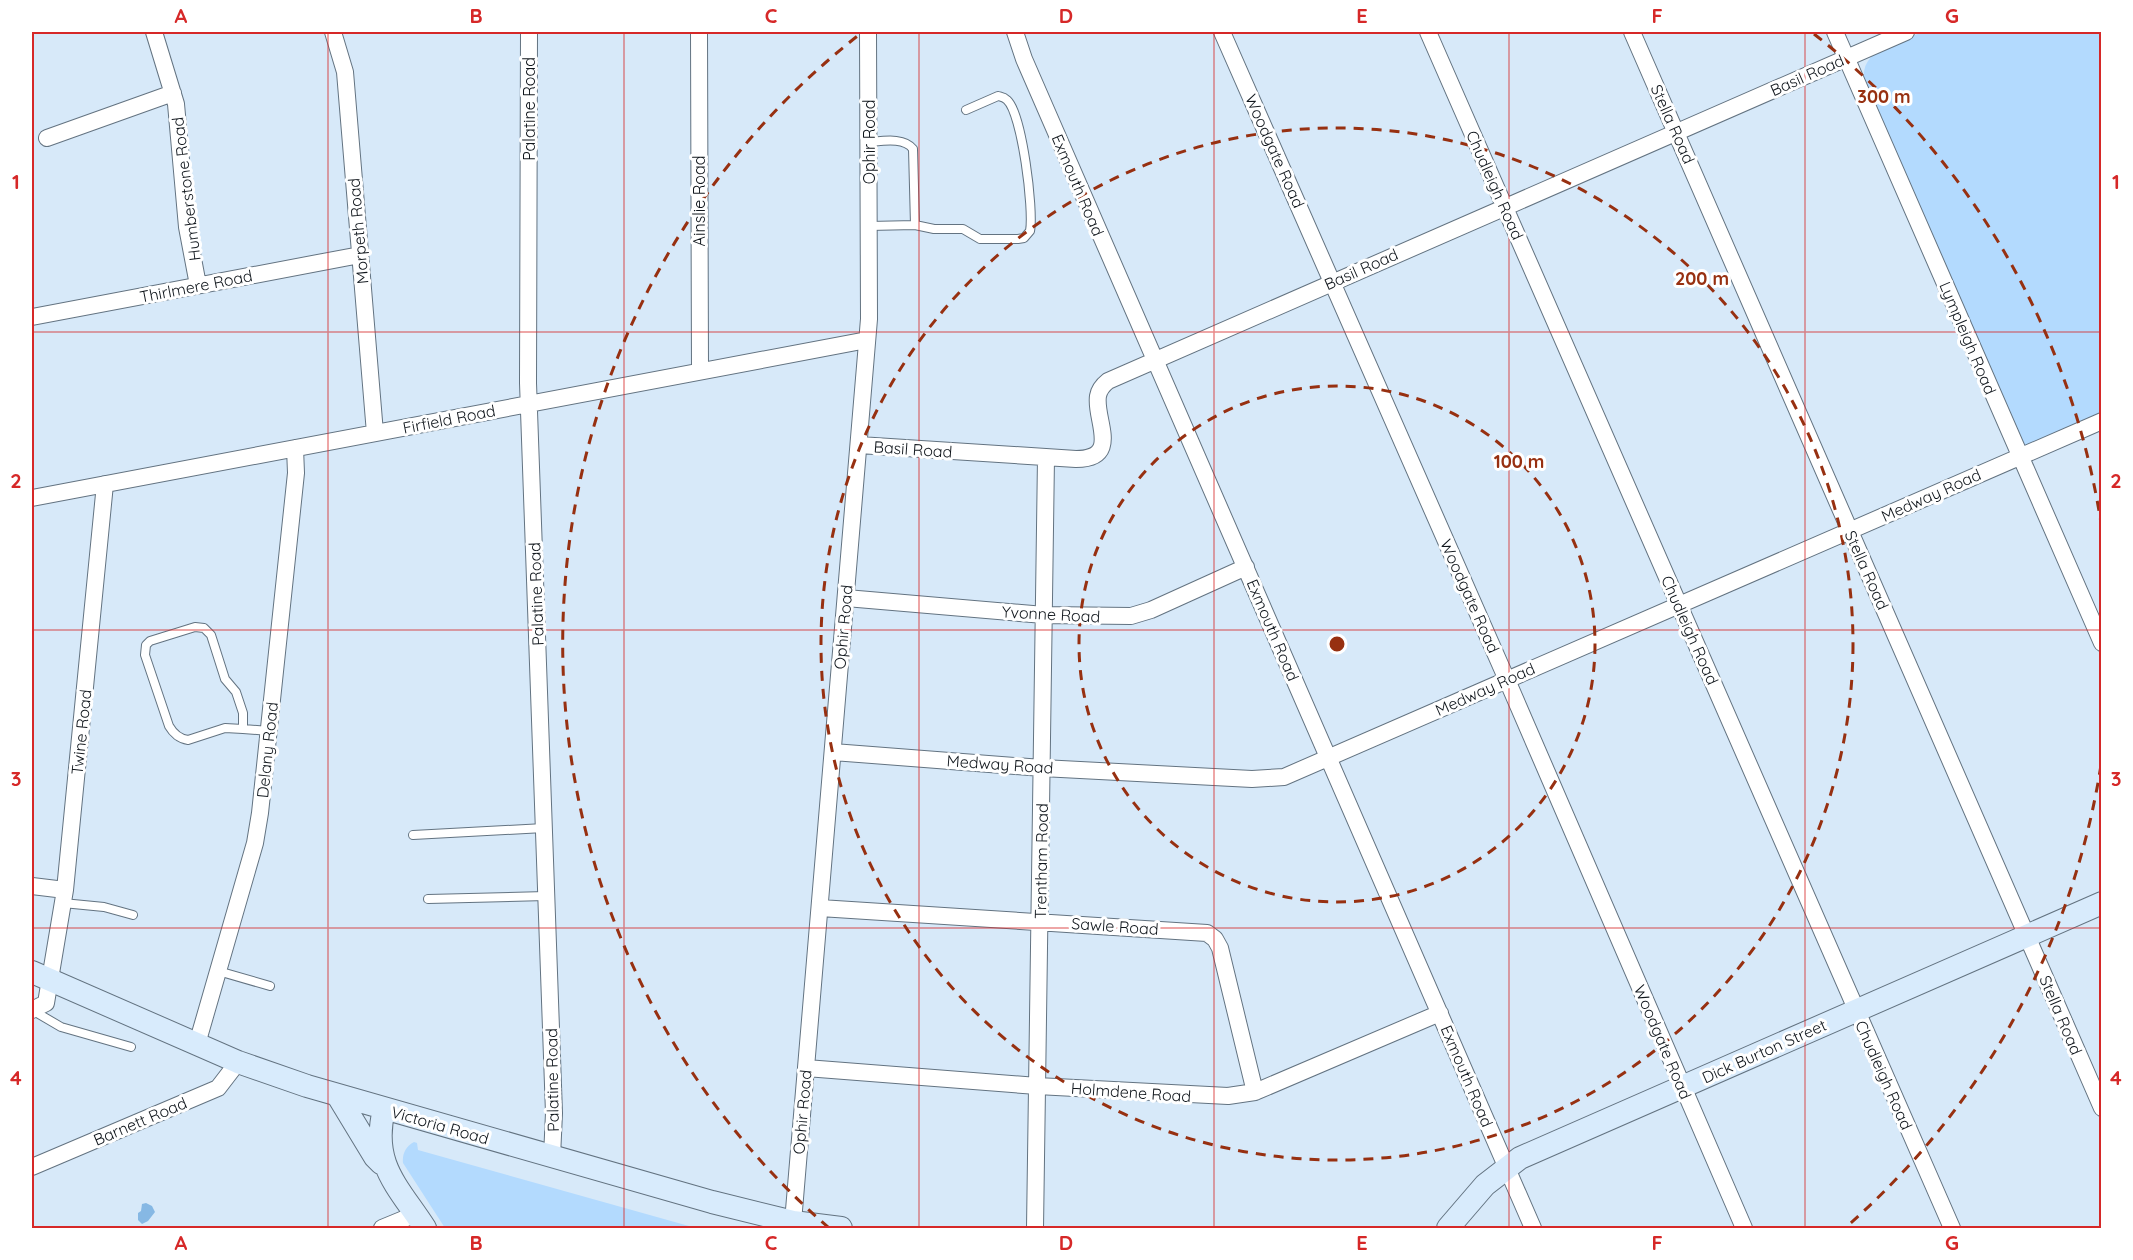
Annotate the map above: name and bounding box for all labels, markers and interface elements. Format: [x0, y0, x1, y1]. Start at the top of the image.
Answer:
text: A [175, 3, 188, 28]
text: B [469, 3, 483, 28]
text: C [765, 3, 778, 28]
text: D [1059, 3, 1073, 28]
text: E [1356, 3, 1368, 28]
text: F [1651, 3, 1663, 28]
text: G [1945, 3, 1959, 28]
street label: Basil Road [1767, 50, 1847, 100]
street label: Palatine Road [519, 57, 539, 161]
street label: Stella Road [1647, 81, 1699, 167]
text: 300 m [1857, 85, 1911, 108]
street label: Woodgate Road [1241, 91, 1309, 211]
street label: Ophir Road [859, 100, 879, 184]
street label: Humberstone Road [167, 116, 205, 262]
street label: Chudleigh Road [1462, 127, 1528, 243]
street label: Exmouth Road [1048, 131, 1108, 239]
street label: Ainslie Road [689, 156, 709, 246]
text: 1 [12, 169, 20, 194]
text: 1 [2112, 169, 2120, 194]
street label: Morpeth Road [343, 177, 373, 285]
street label: Basil Road [1321, 244, 1401, 294]
street label: Thirlmere Road [138, 265, 254, 307]
text: 200 m [1675, 267, 1729, 290]
street label: Lympleigh Road [1935, 279, 2001, 397]
street label: Firfield Road [401, 400, 497, 438]
street label: Basil Road [873, 436, 953, 462]
text: 100 m [1494, 450, 1544, 473]
street label: Medway Road [1878, 464, 1984, 526]
text: 2 [10, 468, 22, 493]
text: 2 [2110, 468, 2122, 493]
street label: Stella Road [1841, 527, 1893, 613]
street label: Woodgate Road [1436, 536, 1504, 656]
street label: Palatine Road [524, 542, 548, 646]
street label: Chudleigh Road [1657, 572, 1723, 688]
street label: Exmouth Road [1243, 576, 1303, 684]
street label: Ophir Road [829, 584, 857, 670]
street label: Yvonne Road [1001, 601, 1101, 627]
centre of rings [1327, 634, 1347, 654]
street label: Medway Road [1432, 658, 1538, 720]
street label: Twine Road [67, 688, 95, 776]
street label: Delany Road [252, 701, 282, 799]
street label: Medway Road [946, 750, 1054, 778]
text: 3 [11, 766, 21, 791]
text: 3 [2111, 766, 2121, 791]
street label: Trentham Road [1030, 803, 1052, 919]
street label: Sawle Road [1071, 913, 1159, 939]
street label: Stella Road [2035, 972, 2087, 1058]
street label: Woodgate Road [1630, 982, 1696, 1102]
street label: Dick Burton Street [1699, 1015, 1829, 1087]
street label: Chudleigh Road [1851, 1017, 1917, 1133]
street label: Exmouth Road [1437, 1022, 1497, 1130]
street label: Palatine Road [541, 1028, 563, 1132]
text: 4 [10, 1065, 22, 1090]
text: 4 [2110, 1065, 2122, 1090]
street label: Ophir Road [788, 1069, 816, 1155]
street label: Holmdene Road [1070, 1078, 1192, 1106]
street label: Barnett Road [90, 1092, 190, 1150]
street label: Victoria Road [389, 1102, 491, 1148]
text: A [175, 1230, 188, 1255]
text: B [469, 1230, 483, 1255]
text: C [765, 1230, 778, 1255]
text: D [1059, 1230, 1073, 1255]
text: E [1356, 1230, 1368, 1255]
text: F [1651, 1230, 1663, 1255]
text: G [1945, 1230, 1959, 1255]

